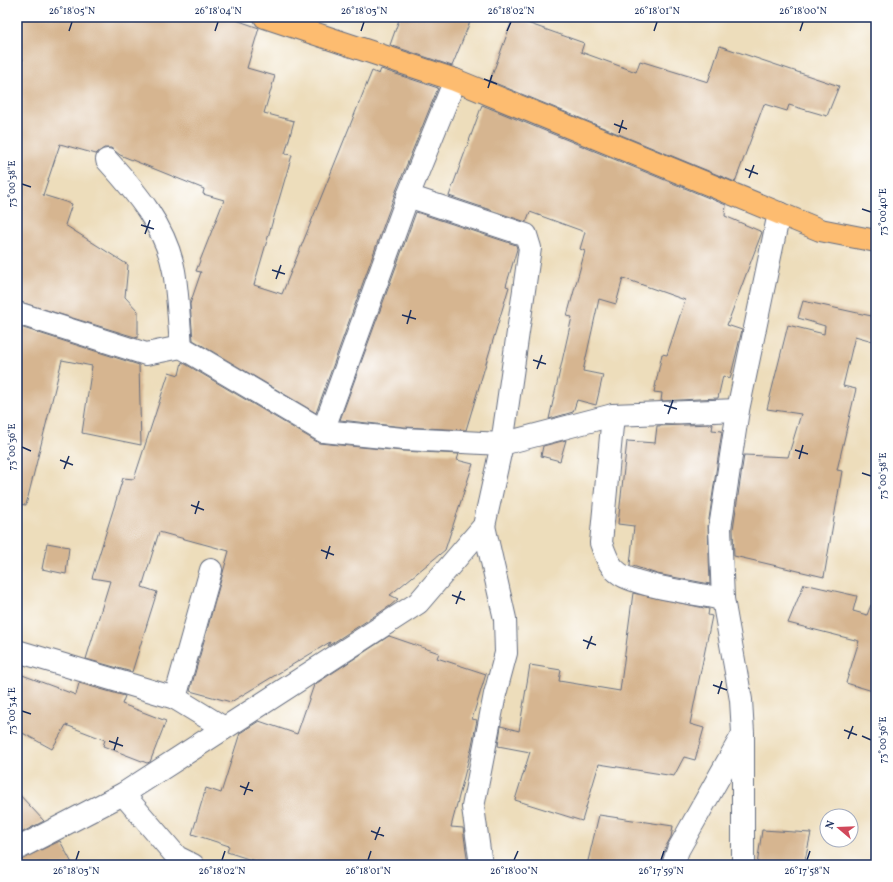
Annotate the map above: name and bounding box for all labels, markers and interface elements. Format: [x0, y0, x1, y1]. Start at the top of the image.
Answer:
text: 26°18'05"N [49, 4, 96, 18]
text: 26°18'04"N [194, 4, 242, 18]
text: 26°18'03"N [341, 4, 388, 18]
text: 26°18'02"N [488, 4, 535, 18]
text: 26°18'01"N [634, 4, 680, 18]
text: 26°18'00"N [779, 4, 827, 18]
text: 73°00'38"E [5, 161, 19, 207]
text: 73°00'40"E [876, 188, 890, 236]
text: 73°00'36"E [5, 424, 19, 470]
text: 73°00'38"E [876, 453, 890, 499]
text: 73°00'34"E [5, 687, 19, 735]
text: 73°00'36"E [876, 717, 890, 763]
north arrow [819, 808, 859, 848]
text: N [823, 819, 839, 831]
text: 26°18'03"N [53, 864, 100, 878]
text: 26°18'02"N [199, 864, 246, 878]
text: 26°18'01"N [345, 864, 391, 878]
text: 26°18'00"N [490, 864, 538, 878]
text: 26°17'59"N [638, 864, 684, 878]
text: 26°17'58"N [784, 864, 830, 878]

